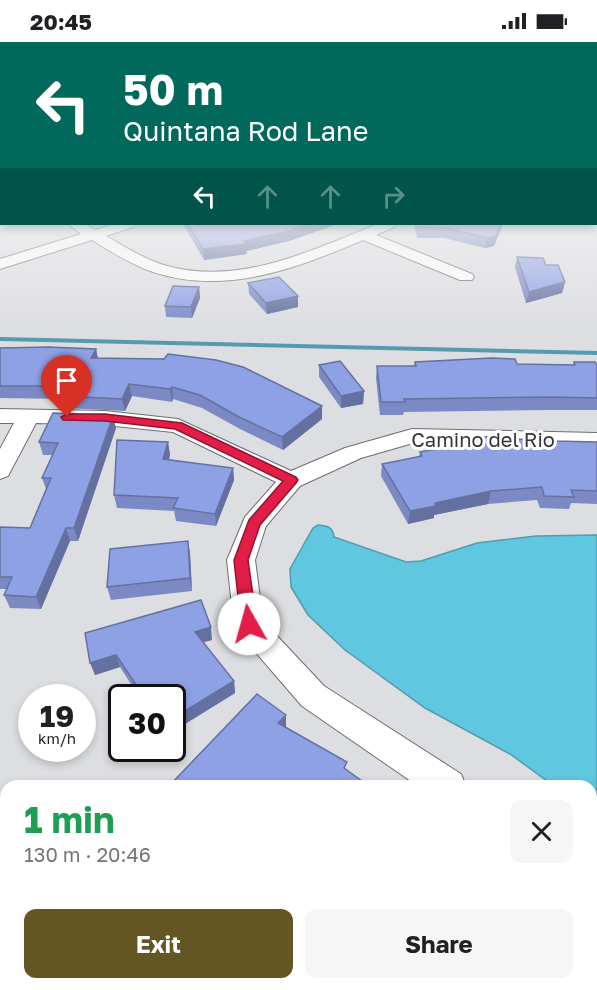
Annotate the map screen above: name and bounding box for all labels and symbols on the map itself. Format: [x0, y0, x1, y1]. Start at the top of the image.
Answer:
pin [41, 355, 92, 417]
street label: Camino del Rio [411, 427, 555, 451]
position arrow [217, 592, 281, 656]
speed limit sign: 30 [108, 684, 186, 762]

